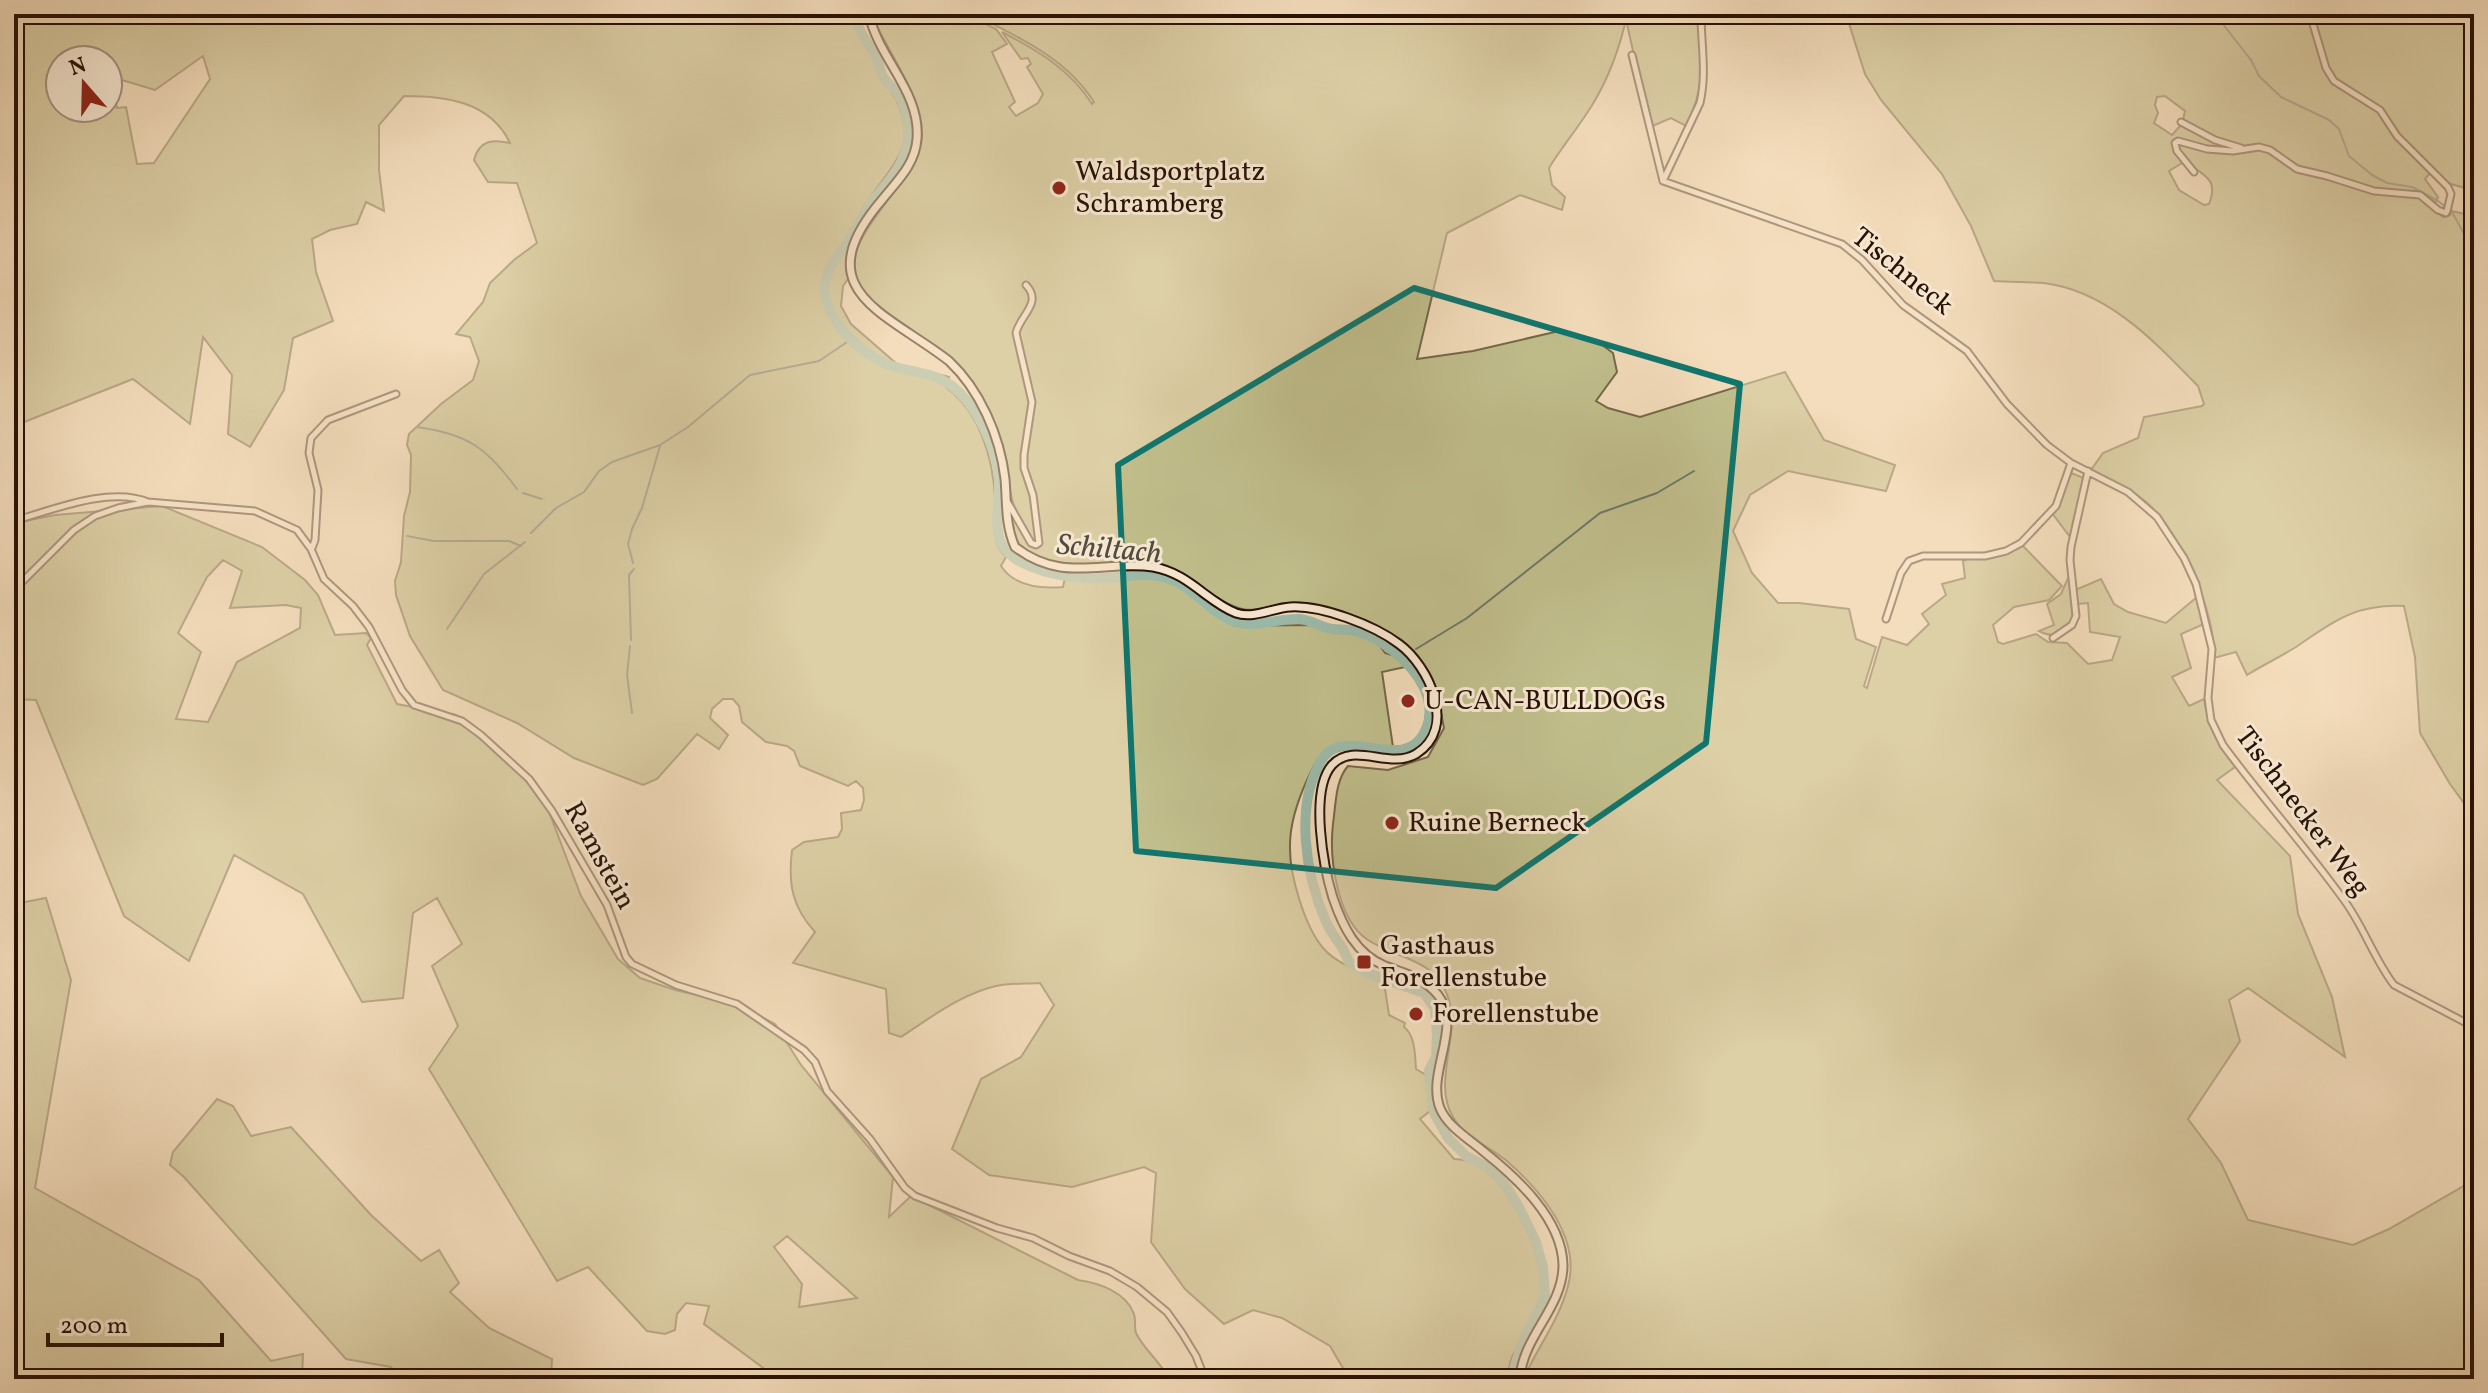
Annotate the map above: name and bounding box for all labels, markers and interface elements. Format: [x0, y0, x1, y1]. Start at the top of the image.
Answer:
north arrow [44, 44, 124, 124]
text: N [65, 50, 91, 85]
place label: Waldsportplatz Schramberg [1075, 153, 1265, 224]
marker: Waldsportplatz Schramberg [1050, 179, 1068, 197]
street label: Tischneck [1843, 219, 1961, 325]
water label: Schiltach [1055, 525, 1163, 575]
place label: U-CAN-BULLDOGs [1424, 682, 1665, 721]
marker: U-CAN-BULLDOGs [1399, 692, 1417, 710]
street label: Tischnecker Weg [2225, 719, 2379, 905]
street label: Ramstein [553, 795, 645, 917]
place label: Ruine Berneck [1408, 804, 1586, 843]
marker: Ruine Berneck [1383, 814, 1401, 832]
place label: Gasthaus Forellenstube [1380, 927, 1547, 998]
marker: Gasthaus Forellenstube [1355, 953, 1373, 971]
place label: Forellenstube [1432, 995, 1599, 1034]
marker: Forellenstube [1407, 1005, 1425, 1023]
scale bar [48, 1297, 222, 1347]
text: 200 m [60, 1310, 128, 1344]

